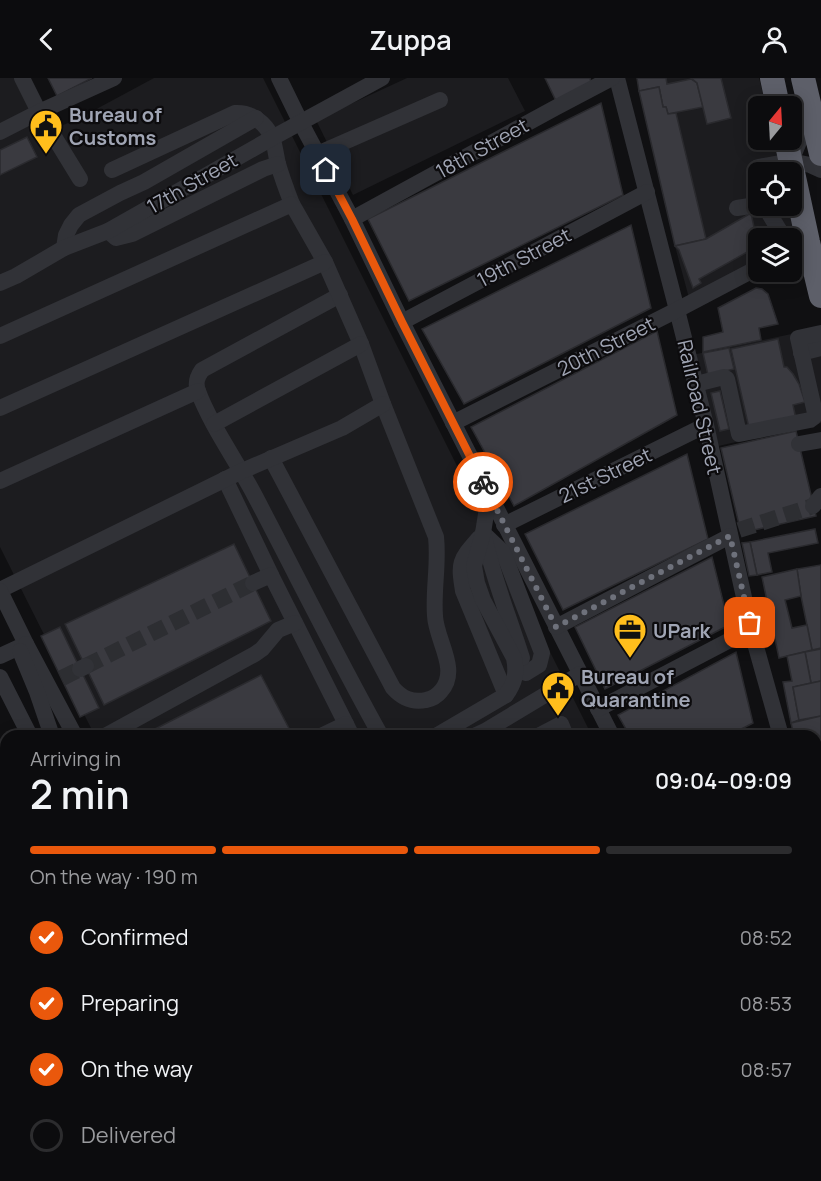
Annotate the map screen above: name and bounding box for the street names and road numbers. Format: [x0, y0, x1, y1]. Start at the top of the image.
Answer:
street label: 18th Street [431, 111, 533, 185]
street label: 17th Street [142, 146, 242, 220]
street label: 19th Street [472, 221, 576, 293]
street label: 20th Street [553, 310, 659, 382]
street label: Railroad Street [671, 337, 729, 477]
street label: 21st Street [554, 441, 656, 509]

